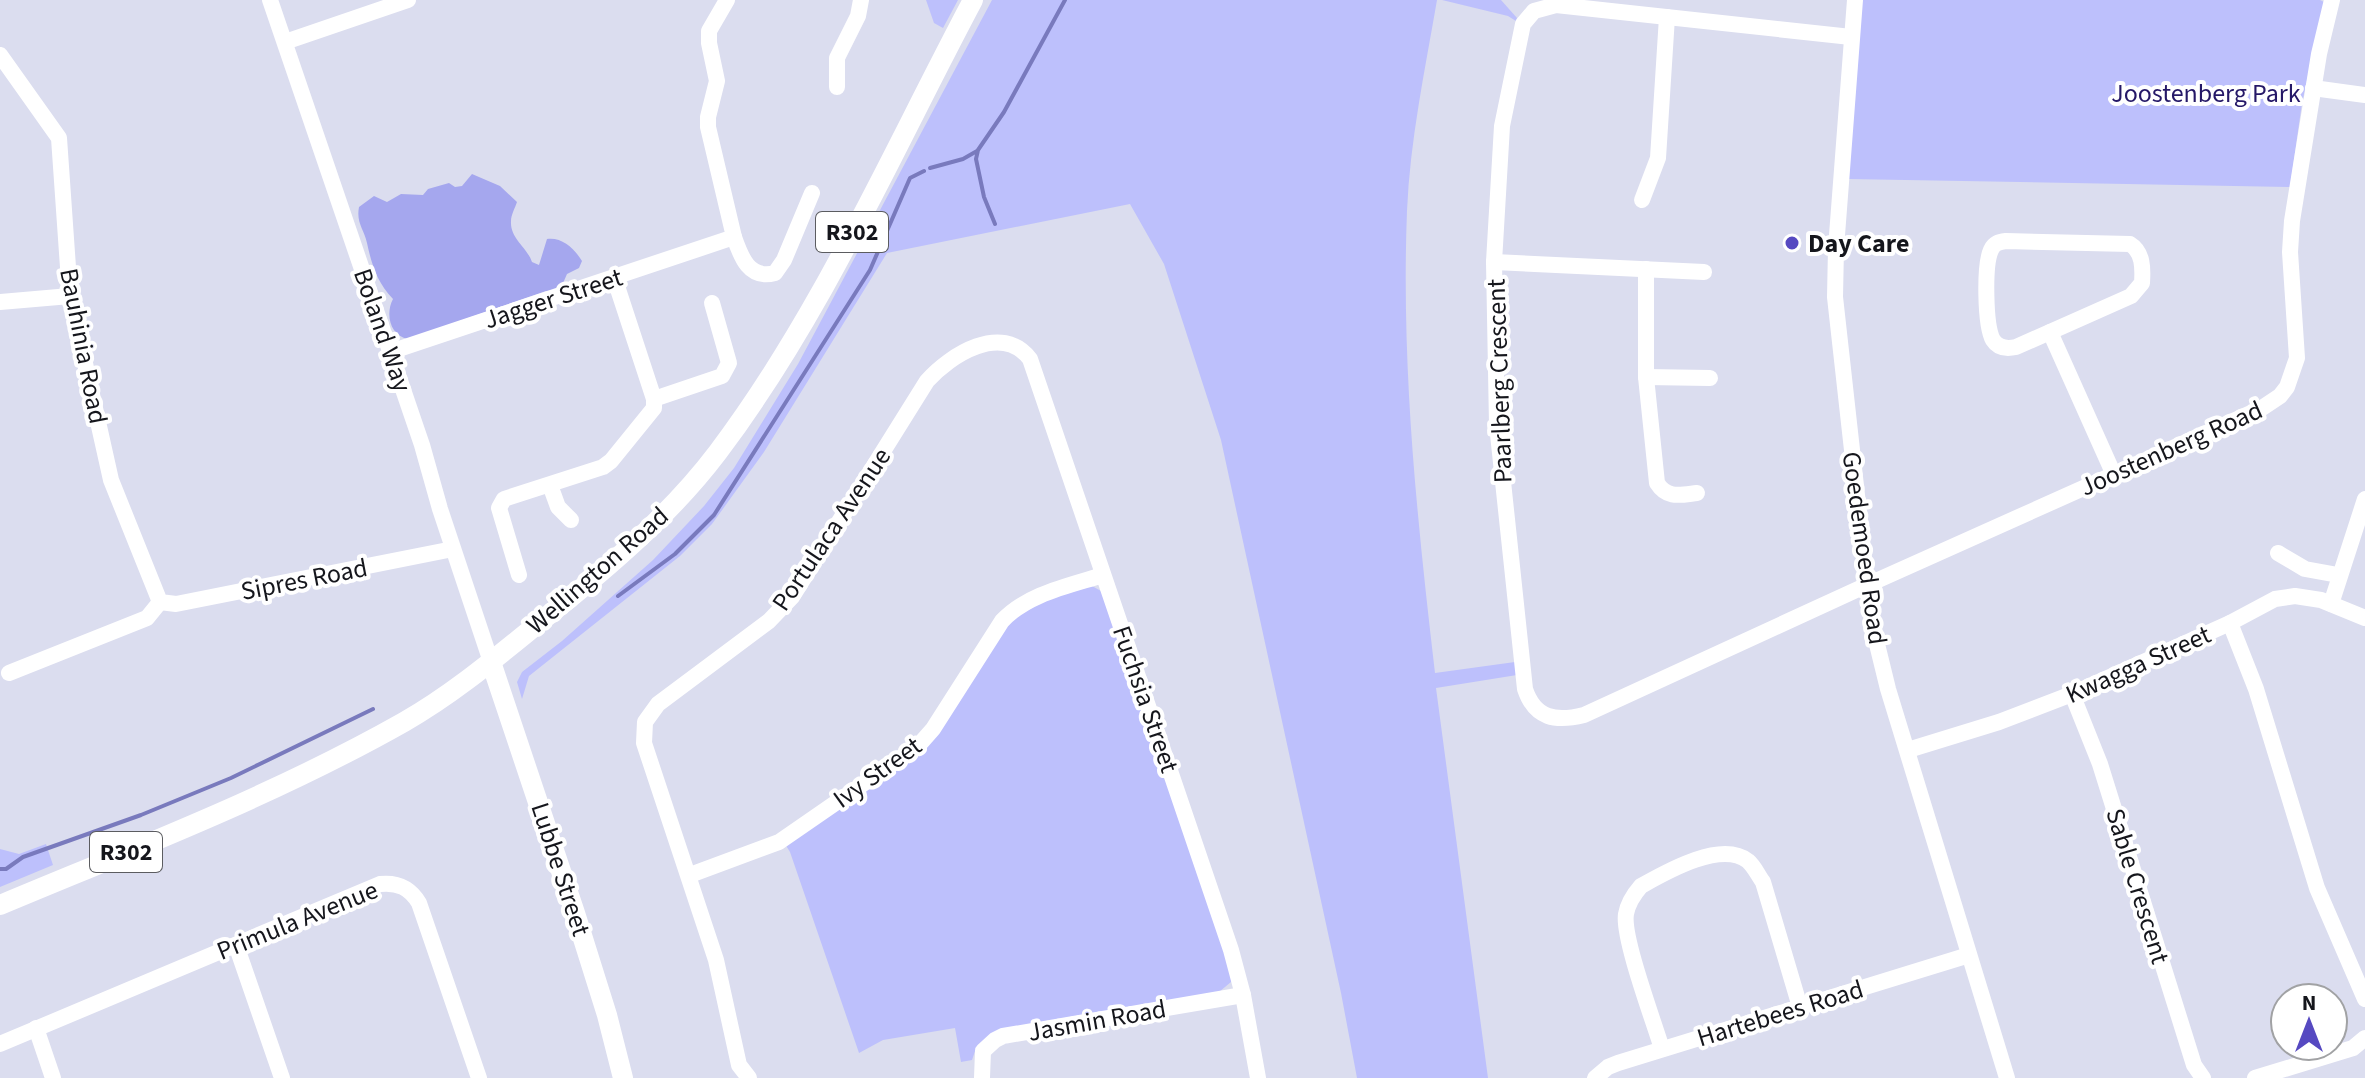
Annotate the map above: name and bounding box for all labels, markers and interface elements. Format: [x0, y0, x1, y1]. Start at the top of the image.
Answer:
park label: Joostenberg Park [2111, 75, 2301, 112]
road number: R302 [816, 212, 888, 252]
place label: Day Care [1808, 225, 1909, 262]
marker: Day Care [1783, 234, 1801, 252]
street label: Jagger Street [479, 259, 627, 338]
street label: Boland Way [344, 264, 421, 397]
street label: Bauhinia Road [50, 265, 117, 427]
street label: Paarlberg Crescent [1477, 278, 1522, 484]
street label: Joostenberg Road [2074, 392, 2269, 505]
street label: Portulaca Avenue [763, 440, 900, 618]
street label: Goedemoed Road [1833, 449, 1896, 647]
street label: Wellington Road [518, 498, 677, 643]
street label: Sipres Road [238, 549, 371, 610]
street label: Kwagga Street [2060, 616, 2217, 713]
street label: Fuchsia Street [1103, 621, 1188, 778]
street label: Ivy Street [825, 727, 929, 817]
street label: Lubbe Street [522, 798, 600, 941]
street label: Sable Crescent [2096, 804, 2179, 969]
road number: R302 [90, 832, 162, 872]
street label: Primula Avenue [211, 871, 383, 970]
street label: Hartebees Road [1692, 971, 1868, 1056]
north arrow [2269, 982, 2349, 1062]
text: N [2302, 987, 2316, 1019]
street label: Jasmin Road [1025, 990, 1169, 1051]

